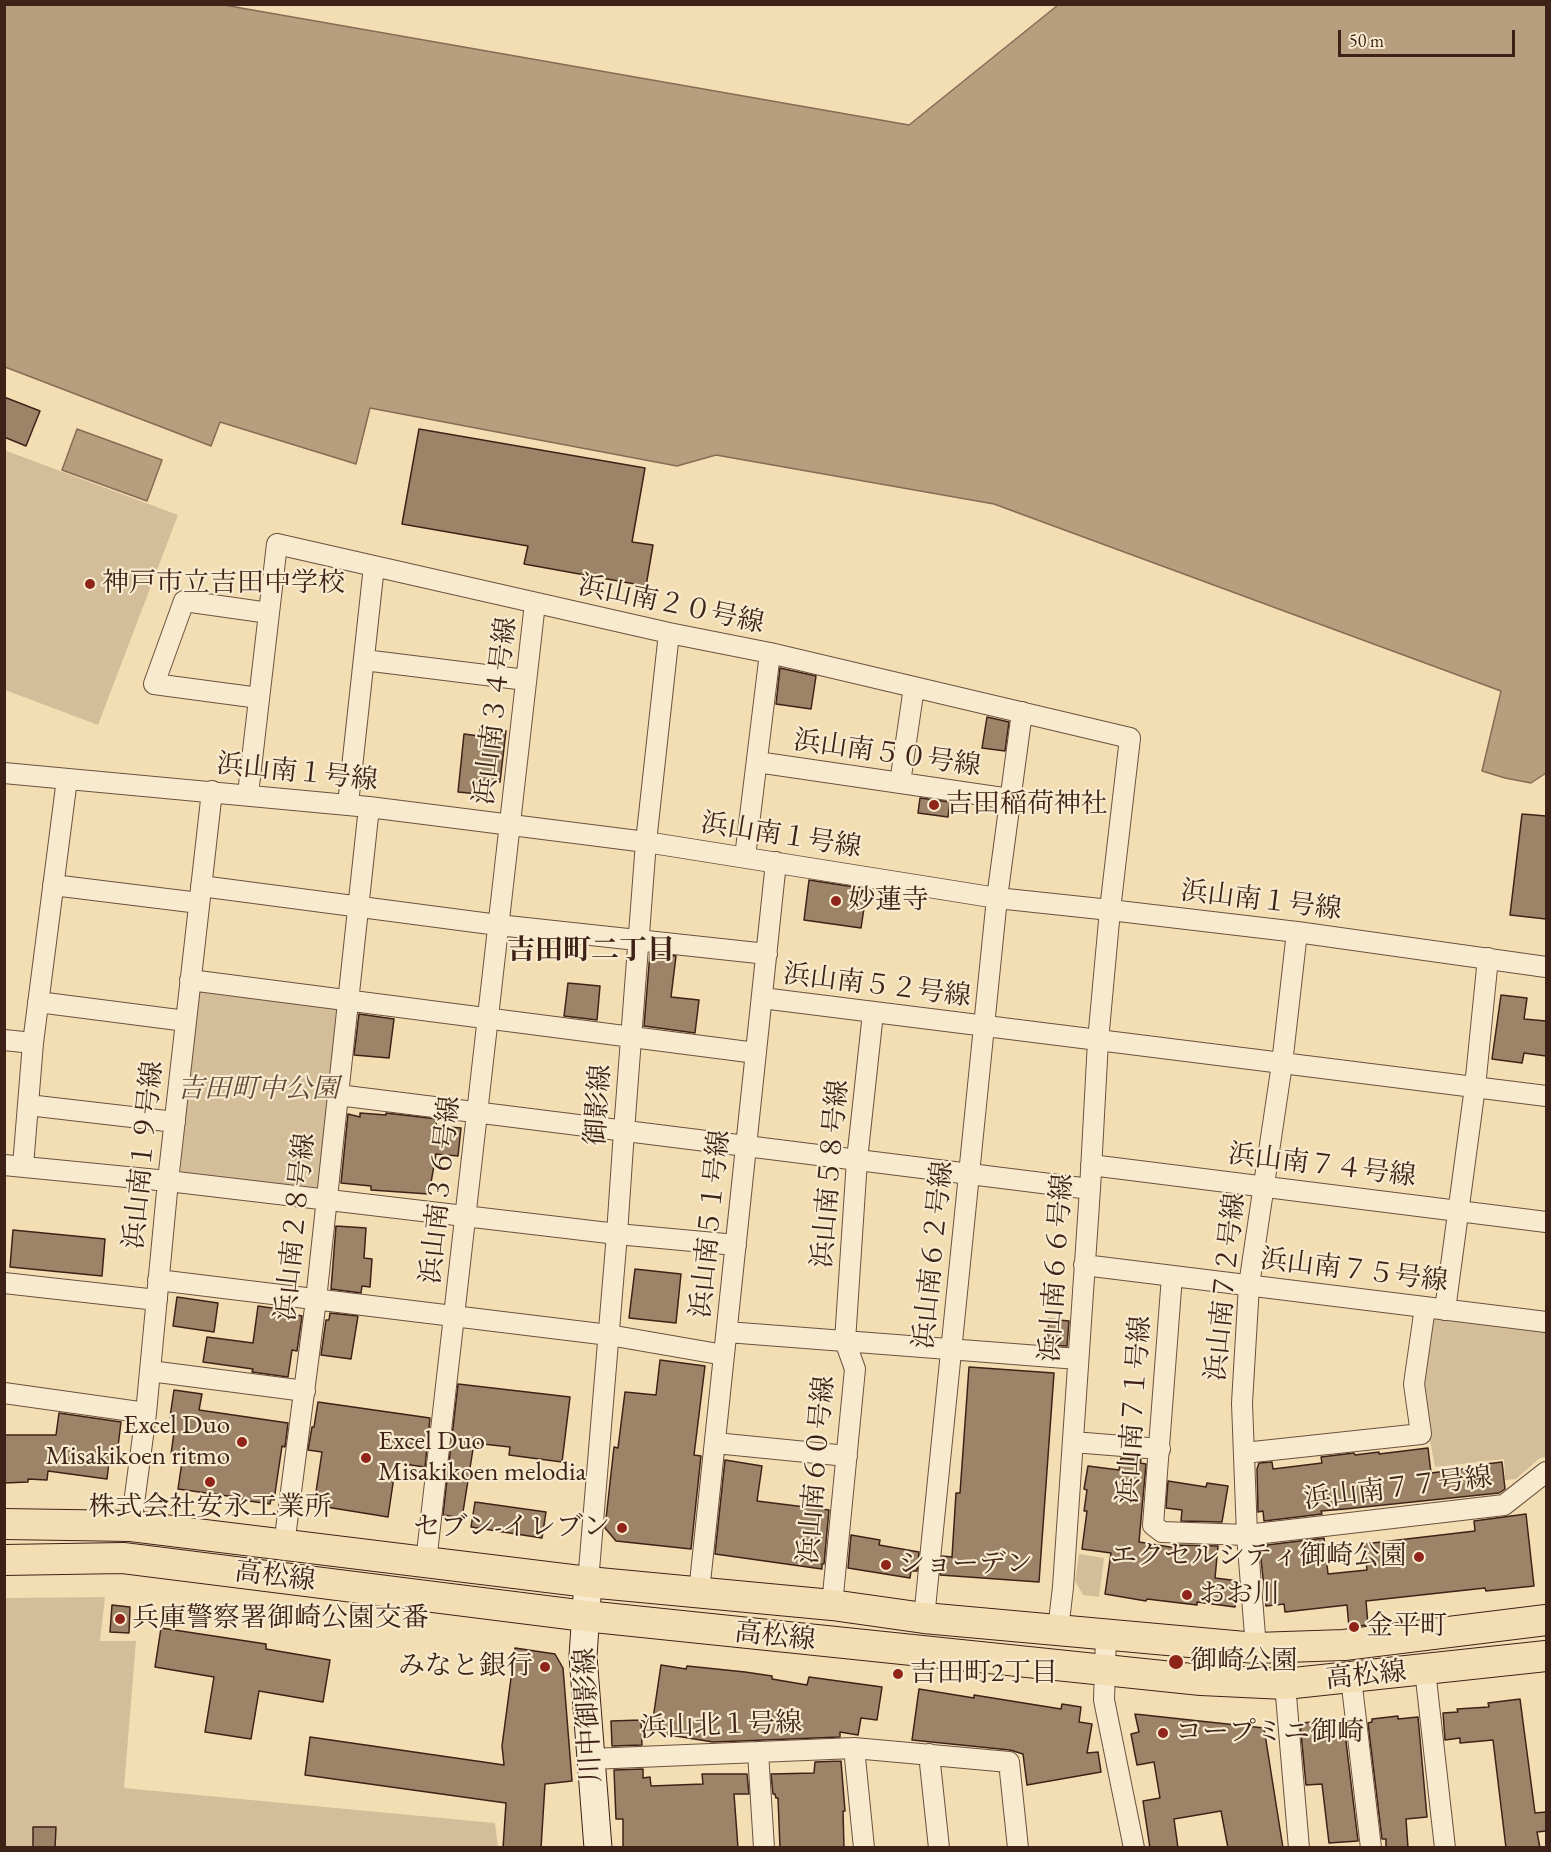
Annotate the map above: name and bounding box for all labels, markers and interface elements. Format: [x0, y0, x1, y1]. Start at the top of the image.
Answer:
scale bar [1341, 18, 1518, 56]
text: 50 m [1349, 29, 1384, 52]
place label: 神戸市立吉田中学校 [102, 568, 345, 600]
street label: 浜山南２０号線 [575, 570, 767, 640]
marker: 神戸市立吉田中学校 [83, 577, 97, 591]
street label: 浜山南３４号線 [468, 615, 524, 807]
street label: 浜山南５０号線 [791, 725, 983, 783]
street label: 浜山南１号線 [215, 748, 379, 798]
place label: 吉田稲荷神社 [946, 789, 1108, 821]
marker: 吉田稲荷神社 [927, 798, 941, 812]
street label: 浜山南１号線 [698, 807, 864, 865]
street label: 浜山南１号線 [1179, 875, 1343, 927]
place label: 妙蓮寺 [848, 885, 929, 917]
marker: 妙蓮寺 [829, 894, 843, 908]
district label: 吉田町二丁目 [507, 934, 675, 968]
street label: 浜山南５２号線 [781, 958, 973, 1014]
street label: 浜山南１９号線 [118, 1059, 170, 1251]
street label: 御影線 [580, 1063, 618, 1147]
park label: 吉田町中公園 [177, 1074, 339, 1106]
street label: 浜山南５８号線 [807, 1078, 855, 1270]
street label: 浜山南３６号線 [415, 1094, 467, 1286]
street label: 浜山南５１号線 [685, 1128, 737, 1320]
street label: 浜山南２８号線 [270, 1131, 322, 1323]
street label: 浜山南７４号線 [1226, 1138, 1418, 1194]
street label: 浜山南６２号線 [908, 1159, 960, 1351]
street label: 浜山南６６号線 [1034, 1173, 1080, 1363]
street label: 浜山南７２号線 [1200, 1191, 1252, 1383]
street label: 浜山南７５号線 [1258, 1243, 1450, 1299]
street label: 浜山南７１号線 [1112, 1315, 1158, 1505]
street label: 浜山南６０号線 [793, 1374, 841, 1566]
place label: Excel Duo Misakikoen ritmo [46, 1410, 230, 1473]
place label: Excel Duo Misakikoen melodia [378, 1426, 586, 1489]
marker: Excel Duo Misakikoen ritmo [235, 1435, 249, 1449]
marker: Excel Duo Misakikoen melodia [359, 1451, 373, 1465]
street label: 浜山南７７号線 [1302, 1461, 1494, 1517]
marker: 株式会社安永工業所 [203, 1475, 217, 1489]
place label: 株式会社安永工業所 [89, 1492, 331, 1524]
place label: セブン-イレブン [414, 1512, 610, 1544]
marker: セブン-イレブン [615, 1521, 629, 1535]
place label: エクセルシティ御崎公園 [1110, 1541, 1407, 1573]
place label: ショーデン [898, 1549, 1033, 1581]
marker: エクセルシティ御崎公園 [1412, 1550, 1426, 1564]
street label: 高松線 [233, 1556, 317, 1598]
marker: ショーデン [879, 1558, 893, 1572]
place label: おお川 [1199, 1579, 1280, 1611]
marker: おお川 [1180, 1588, 1194, 1602]
place label: 兵庫警察署御崎公園交番 [132, 1603, 429, 1635]
place label: 金平町 [1366, 1611, 1447, 1643]
marker: 兵庫警察署御崎公園交番 [113, 1612, 127, 1626]
street label: 高松線 [733, 1617, 817, 1657]
marker: 金平町 [1347, 1620, 1361, 1634]
place label: 御崎公園 [1190, 1646, 1298, 1678]
street label: 川中御影線 [569, 1647, 609, 1783]
place label: みなと銀行 [398, 1651, 533, 1683]
marker: 御崎公園 [1167, 1653, 1185, 1671]
street label: 高松線 [1324, 1656, 1408, 1696]
place label: 吉田町2丁目 [910, 1658, 1058, 1690]
marker: みなと銀行 [538, 1660, 552, 1674]
marker: 吉田町2丁目 [891, 1667, 905, 1681]
street label: 浜山北１号線 [639, 1707, 803, 1745]
place label: コープミニ御崎 [1175, 1717, 1364, 1749]
marker: コープミニ御崎 [1156, 1726, 1170, 1740]

